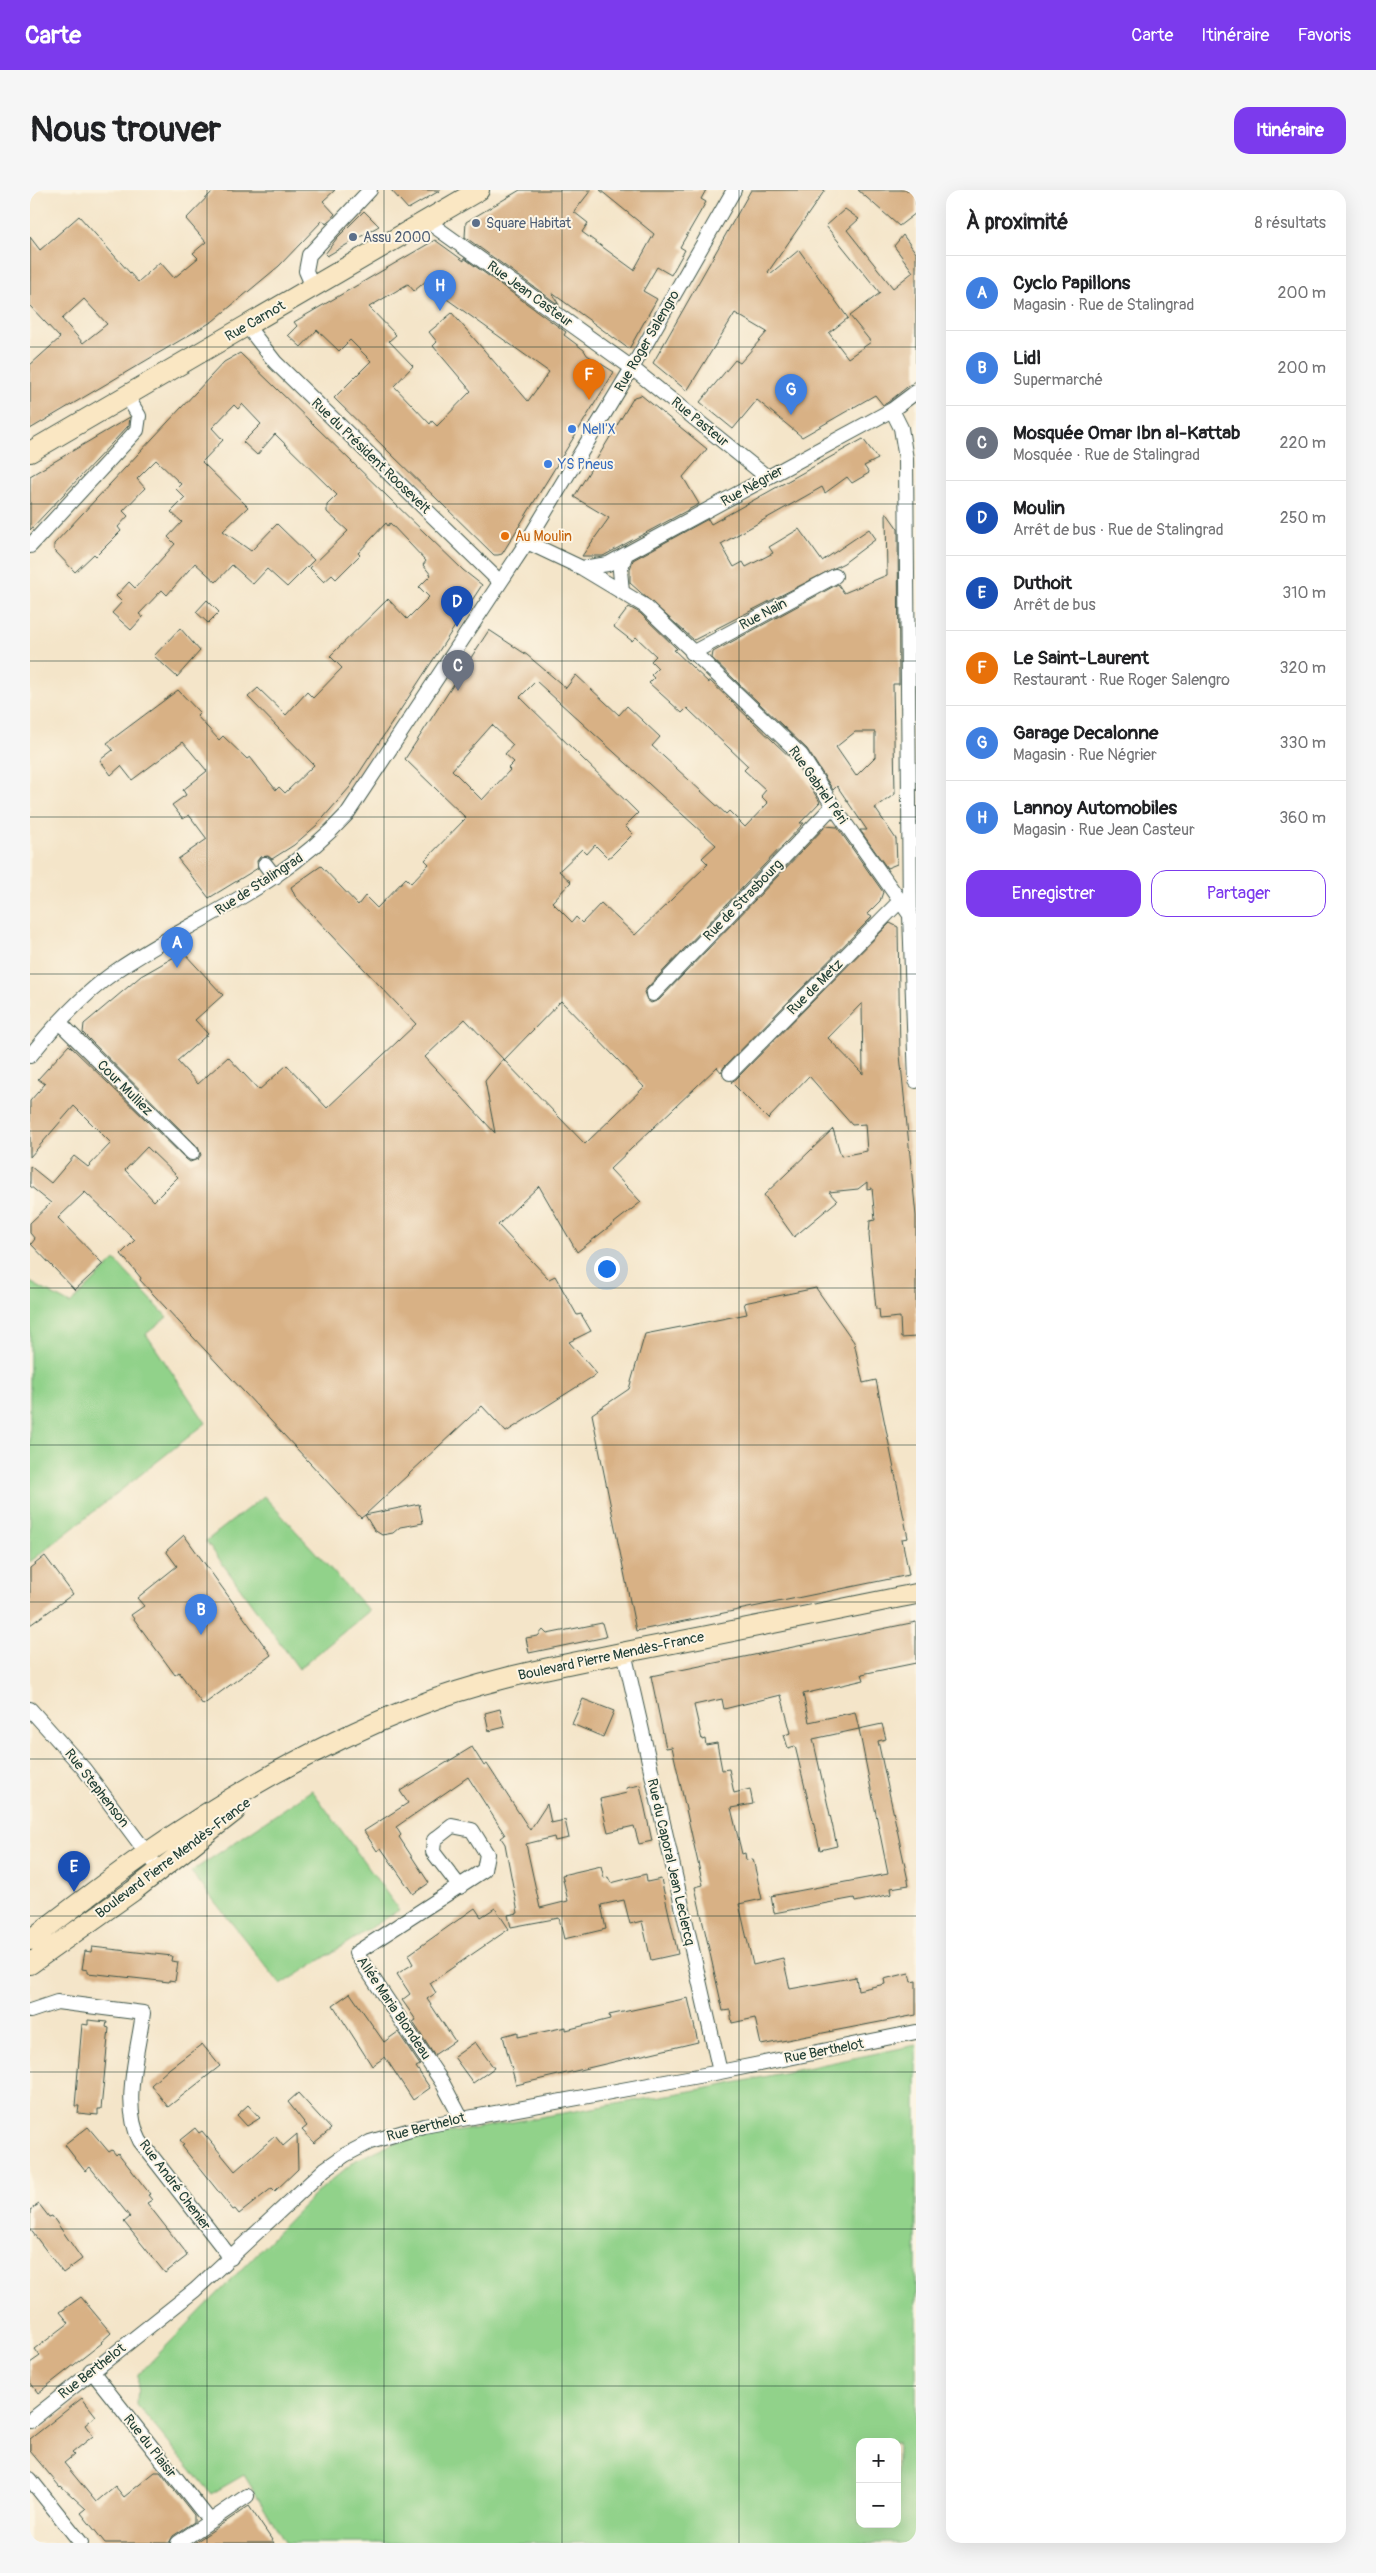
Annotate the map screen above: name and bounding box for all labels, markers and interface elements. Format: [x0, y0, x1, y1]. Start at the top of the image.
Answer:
text: Carte [25, 21, 81, 50]
text: Carte [1131, 24, 1173, 47]
text: Itinéraire [1201, 24, 1269, 47]
text: Favoris [1297, 24, 1351, 47]
button: Itinéraire [1234, 107, 1346, 154]
text: Nous trouver [30, 108, 221, 152]
text: À proximité [966, 209, 1069, 236]
text: 8 résultats [1255, 213, 1326, 233]
place label: Square Habitat [486, 215, 571, 232]
marker: Square Habitat [470, 217, 482, 229]
place label: Assu 2000 [363, 229, 431, 246]
marker: Assu 2000 [347, 231, 359, 243]
street label: Rue Jean Casteur [484, 257, 576, 331]
pin: H [424, 270, 456, 311]
text: Cyclo Papillons [1013, 271, 1130, 295]
text: A [977, 283, 987, 303]
text: 200 m [1278, 283, 1326, 303]
street label: Rue Roger Salengro [611, 287, 683, 395]
text: Magasin · Rue de Stalingrad [1013, 295, 1194, 315]
street label: Rue Carnot [222, 297, 288, 345]
text: Lidl [1013, 346, 1041, 370]
text: B [977, 358, 987, 378]
text: 200 m [1278, 358, 1326, 378]
pin: F [573, 359, 605, 400]
text: Supermarché [1013, 370, 1103, 390]
pin: G [775, 374, 807, 415]
street label: Rue Pasteur [668, 393, 732, 451]
street label: Rue du Président Roosevelt [308, 395, 434, 518]
place label: Nell'X [582, 421, 616, 438]
text: Mosquée Omar Ibn al-Kattab [1013, 421, 1240, 445]
marker: Nell'X [566, 423, 578, 435]
text: C [977, 433, 987, 453]
text: 220 m [1280, 433, 1326, 453]
text: Mosquée · Rue de Stalingrad [1013, 445, 1200, 465]
place label: YS Pneus [557, 456, 614, 473]
marker: YS Pneus [542, 458, 554, 470]
street label: Rue Négrier [718, 462, 786, 510]
text: Moulin [1013, 496, 1065, 520]
text: D [977, 508, 987, 528]
text: 250 m [1280, 508, 1326, 528]
text: Arrêt de bus · Rue de Stalingrad [1013, 520, 1224, 540]
place label: Au Moulin [515, 528, 572, 545]
marker: Au Moulin [499, 530, 511, 542]
text: Duthoit [1013, 571, 1072, 595]
text: E [978, 583, 986, 603]
text: 310 m [1282, 583, 1326, 603]
pin: D [441, 586, 473, 627]
street label: Rue Nain [736, 594, 790, 634]
text: Arrêt de bus [1013, 595, 1096, 615]
text: Le Saint-Laurent [1013, 646, 1149, 670]
pin: C [442, 650, 474, 691]
text: F [977, 658, 987, 678]
text: 320 m [1280, 658, 1326, 678]
text: Restaurant · Rue Roger Salengro [1013, 670, 1230, 690]
text: Garage Decalonne [1013, 721, 1158, 745]
text: G [977, 733, 987, 753]
text: 330 m [1280, 733, 1326, 753]
street label: Rue Gabriel Péri [785, 743, 851, 828]
text: Magasin · Rue Négrier [1013, 745, 1157, 765]
text: Lannoy Automobiles [1013, 796, 1177, 820]
text: H [977, 808, 987, 828]
text: 360 m [1279, 808, 1326, 828]
text: Magasin · Rue Jean Casteur [1013, 820, 1195, 840]
street label: Rue de Stalingrad [212, 849, 306, 919]
street label: Rue de Strasbourg [700, 856, 786, 944]
button: Enregistrer [966, 870, 1141, 917]
button: Partager [1151, 870, 1326, 917]
pin: A [161, 927, 193, 968]
street label: Rue de Metz [784, 956, 846, 1018]
street label: Cour Mulliez [94, 1057, 156, 1119]
your location [594, 1256, 620, 1282]
pin: B [185, 1594, 217, 1635]
street label: Boulevard Pierre Mendès-France [517, 1628, 706, 1684]
street label: Rue Stephenson [61, 1745, 133, 1831]
street label: Rue du Caporal Jean Leclercq [644, 1777, 699, 1947]
street label: Boulevard Pierre Mendès-France [92, 1794, 254, 1922]
pin: E [58, 1851, 90, 1892]
street label: Allée Maria Blondeau [353, 1953, 435, 2063]
street label: Rue Berthelot [783, 2035, 865, 2067]
street label: Rue Berthelot [385, 2109, 467, 2145]
street label: Rue André Chenier [136, 2137, 214, 2233]
street label: Rue Berthelot [55, 2339, 129, 2402]
street label: Rue du Plaisir [120, 2411, 180, 2481]
map controls [856, 2438, 901, 2528]
button: + [856, 2438, 901, 2483]
button: − [856, 2483, 901, 2528]

